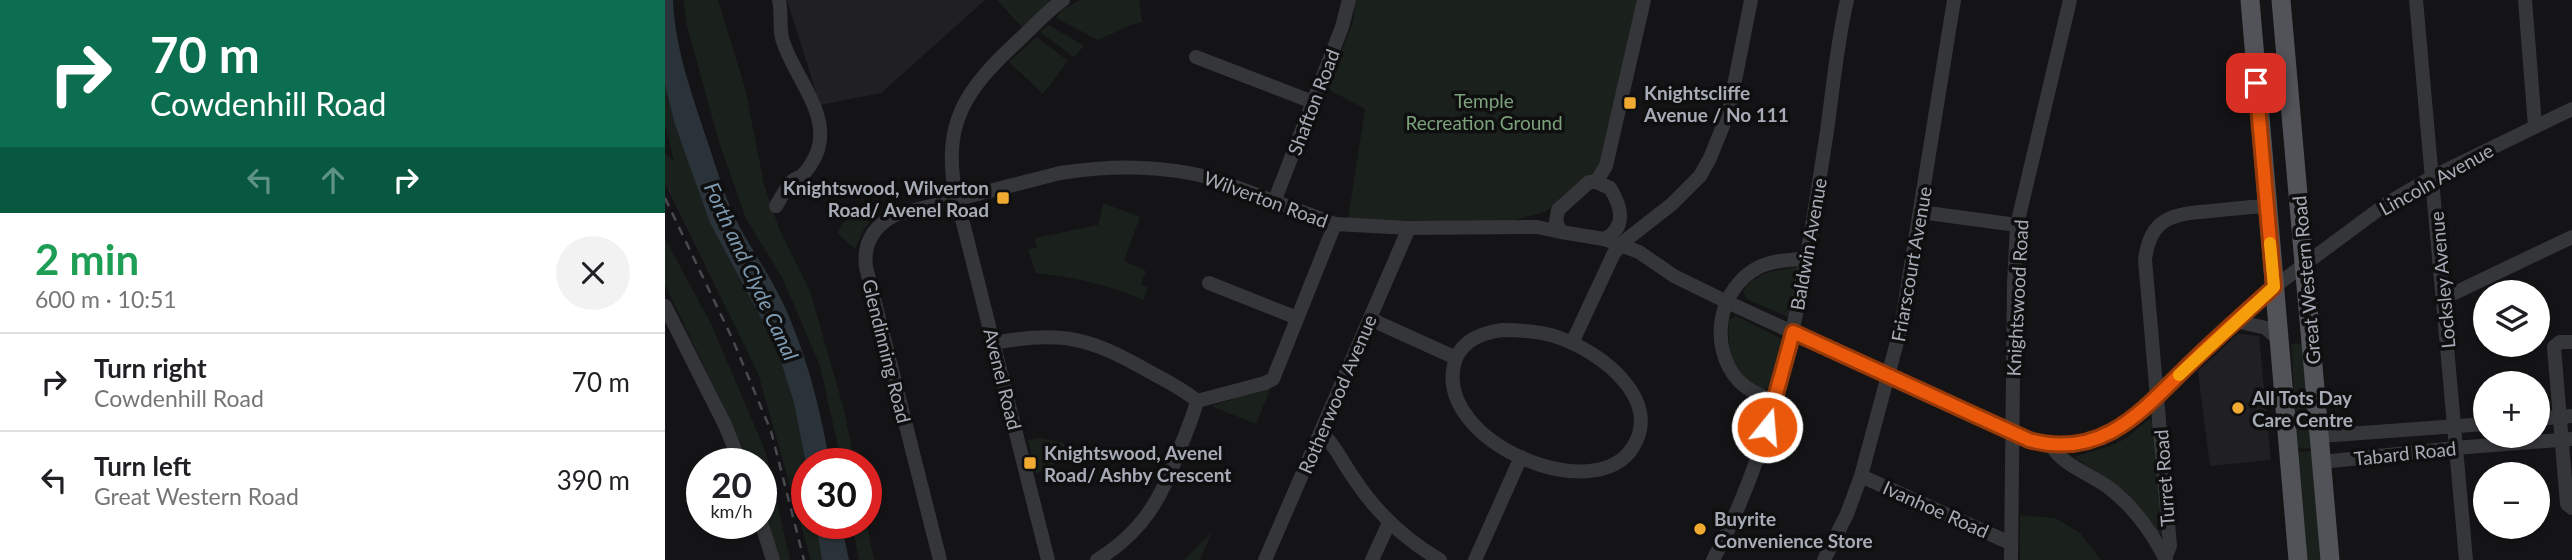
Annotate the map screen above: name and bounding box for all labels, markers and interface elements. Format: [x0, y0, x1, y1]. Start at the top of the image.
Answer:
text: 70 m [150, 25, 260, 83]
icon: right [35, 28, 126, 119]
street label: Shafton Road [1282, 46, 1344, 158]
pin [2226, 53, 2286, 113]
icon: arrive [2237, 64, 2275, 102]
place label: Knightscliffe Avenue / No 111 [1643, 81, 1789, 126]
text: Cowdenhill Road [150, 84, 386, 123]
park label: Temple Recreation Ground [1405, 89, 1563, 134]
marker: Knightscliffe Avenue / No 111 [1622, 95, 1638, 111]
street label: Lincoln Avenue [2375, 138, 2497, 220]
icon: left [241, 161, 279, 199]
icon: ahead [314, 161, 352, 199]
icon: right [387, 161, 425, 199]
street label: Wilverton Road [1201, 166, 1331, 232]
place label: Knightswood, Wilverton Road/ Avenel Road [783, 176, 989, 221]
street label: Baldwin Avenue [1785, 176, 1831, 312]
water label: Forth and Clyde Canal [700, 178, 804, 364]
street label: Friarscourt Avenue [1886, 185, 1936, 343]
marker: Knightswood, Wilverton Road/ Avenel Road [995, 190, 1011, 206]
street label: Great Western Road [2287, 195, 2325, 365]
street label: Locksley Avenue [2425, 211, 2459, 349]
street label: Knightswood Road [2001, 219, 2033, 377]
text: 2 min [35, 234, 139, 284]
button: close [556, 236, 630, 310]
street label: Glendinning Road [858, 277, 916, 425]
map controls [2473, 280, 2550, 539]
button: layers [2473, 280, 2550, 357]
text: 600 m · 10:51 [35, 285, 177, 313]
street label: Rotherwood Avenue [1293, 311, 1381, 477]
street label: Avenel Road [979, 326, 1027, 432]
text: Turn right [94, 352, 207, 384]
icon: right [35, 363, 73, 401]
text: 70 m [572, 366, 630, 398]
button: + [2473, 371, 2550, 448]
text: Cowdenhill Road [94, 384, 264, 412]
place label: All Tots Day Care Centre [2251, 386, 2353, 431]
position arrow [1730, 390, 1804, 464]
marker: All Tots Day Care Centre [2230, 400, 2246, 416]
street label: Turret Road [2149, 429, 2179, 527]
street label: Tabard Road [2353, 436, 2457, 470]
place label: Knightswood, Avenel Road/ Ashby Crescent [1044, 441, 1231, 486]
speed limit sign: 30 [791, 448, 882, 539]
text: Turn left [94, 450, 191, 482]
marker: Knightswood, Avenel Road/ Ashby Crescent [1022, 455, 1038, 471]
icon: left [35, 461, 73, 499]
button: − [2473, 462, 2550, 539]
text: 20 [711, 463, 752, 505]
text: 390 m [557, 464, 630, 496]
street label: Ivanhoe Road [1880, 475, 1992, 543]
text: Great Western Road [94, 482, 299, 510]
text: km/h [710, 500, 753, 522]
place label: Buyrite Convenience Store [1714, 507, 1873, 552]
marker: Buyrite Convenience Store [1692, 521, 1708, 537]

